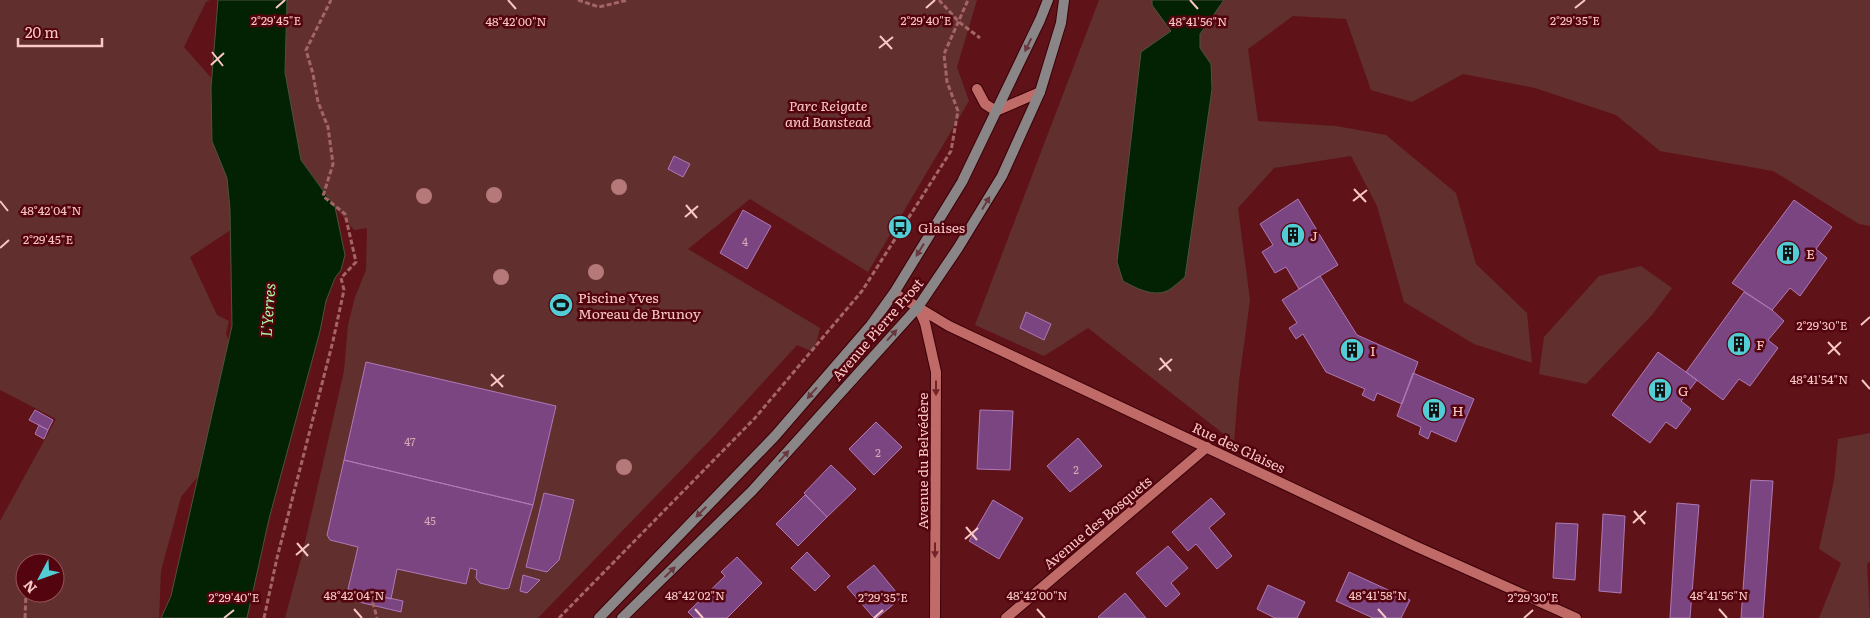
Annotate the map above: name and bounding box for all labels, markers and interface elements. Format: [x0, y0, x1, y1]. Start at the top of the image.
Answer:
text: 2°29'45"E [251, 11, 301, 29]
text: 2°29'40"E [900, 11, 952, 29]
text: 2°29'35"E [1550, 11, 1600, 29]
text: 48°42'00"N [485, 12, 547, 30]
text: 48°41'56"N [1169, 12, 1227, 30]
scale bar [18, 15, 101, 47]
text: 20 m [25, 20, 59, 43]
one-way arrow [1024, 37, 1032, 52]
park label: Parc Reigate and Banstead [785, 95, 871, 131]
one-way arrow [981, 196, 990, 209]
text: 48°42'04"N [21, 201, 81, 219]
bus stop icon: Glaises [887, 214, 913, 240]
place label: Glaises [918, 217, 965, 237]
building icon: J [1280, 222, 1306, 248]
place label: J [1310, 225, 1318, 245]
text: 2°29'45"E [23, 230, 73, 248]
house number: 4 [742, 233, 748, 249]
building icon: E [1775, 240, 1801, 266]
place label: E [1806, 243, 1815, 263]
one-way arrow [916, 244, 925, 257]
street label: Avenue Pierre Prost [827, 273, 927, 385]
water label: L'Yerres [254, 282, 280, 338]
place label: Piscine Yves Moreau de Brunoy [578, 287, 702, 323]
sports icon: Piscine Yves Moreau de Brunoy [548, 292, 574, 318]
text: 2°29'30"E [1797, 316, 1848, 334]
one-way arrow [887, 329, 898, 342]
building icon: F [1726, 331, 1752, 357]
place label: F [1756, 334, 1765, 354]
building icon: I [1339, 337, 1365, 363]
place label: I [1370, 340, 1376, 360]
text: 48°41'54"N [1790, 370, 1848, 388]
building icon: G [1647, 377, 1673, 403]
one-way arrow [931, 380, 939, 396]
place label: G [1678, 380, 1689, 400]
one-way arrow [806, 387, 817, 400]
street label: Avenue du Belvédère [912, 392, 932, 530]
building icon: H [1421, 397, 1447, 423]
place label: H [1452, 400, 1464, 420]
street label: Rue des Glaises [1189, 417, 1289, 477]
house number: 47 [404, 433, 416, 449]
house number: 2 [875, 444, 881, 460]
one-way arrow [778, 449, 789, 462]
house number: 2 [1073, 461, 1079, 477]
street label: Avenue des Bosquets [1038, 471, 1156, 573]
one-way arrow [695, 506, 707, 518]
house number: 45 [424, 512, 436, 528]
one-way arrow [931, 543, 939, 559]
north arrow [15, 553, 65, 603]
one-way arrow [664, 566, 676, 578]
text: N [18, 576, 41, 598]
text: 48°42'04"N [324, 586, 384, 604]
text: 48°42'02"N [665, 586, 725, 604]
text: 48°42'00"N [1006, 586, 1068, 604]
text: 48°41'58"N [1349, 586, 1407, 604]
text: 48°41'56"N [1690, 586, 1748, 604]
text: 2°29'40"E [208, 588, 260, 606]
text: 2°29'35"E [858, 588, 908, 606]
text: 2°29'30"E [1508, 588, 1559, 606]

